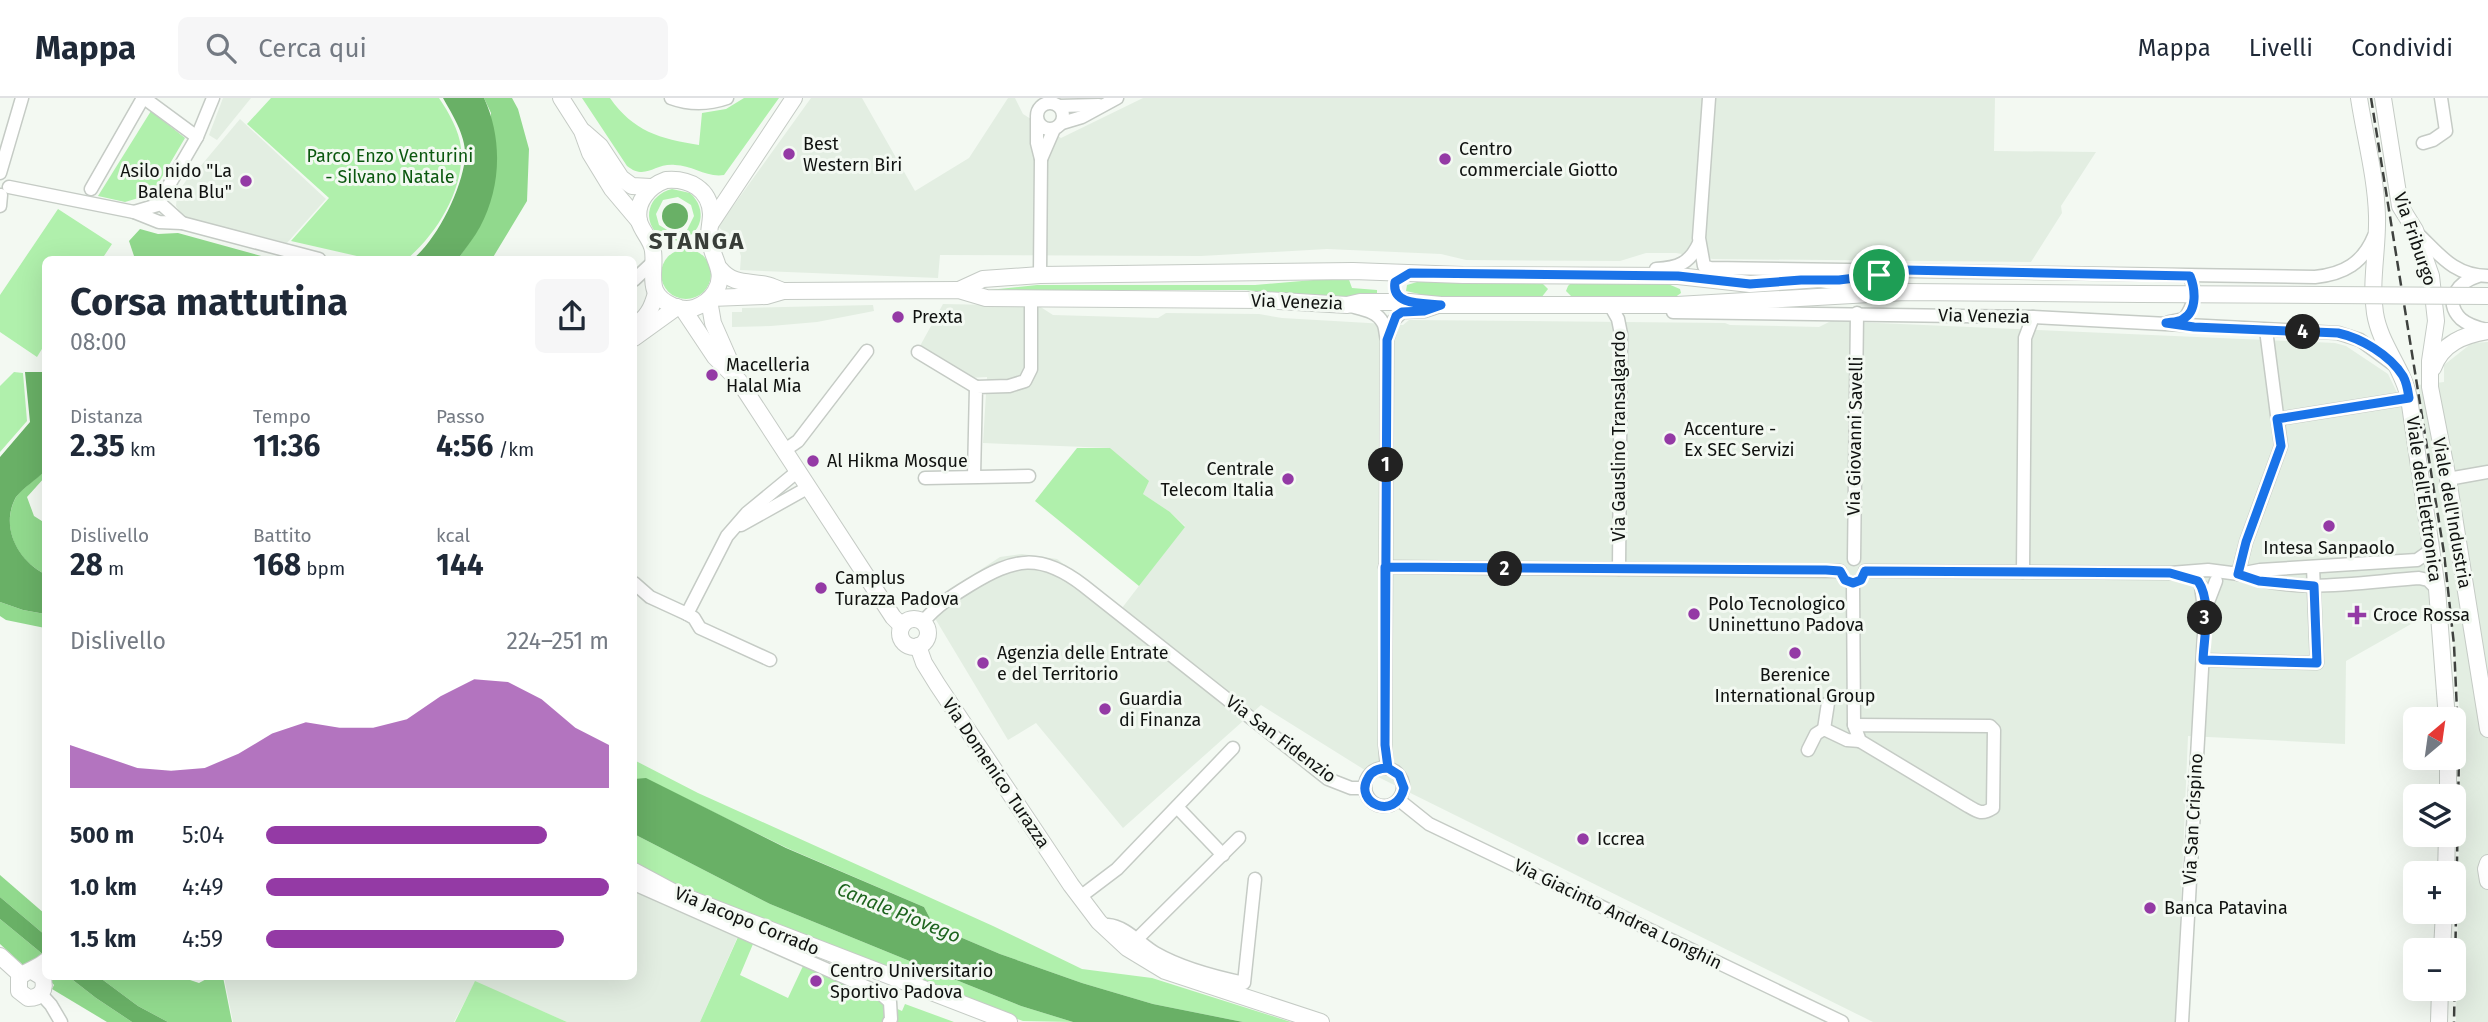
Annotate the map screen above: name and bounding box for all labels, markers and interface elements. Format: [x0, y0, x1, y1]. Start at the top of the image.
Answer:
search box [178, 17, 668, 80]
text: Mappa [35, 28, 136, 68]
icon: search [202, 29, 240, 67]
text: Cerca qui [258, 33, 367, 64]
text: Mappa [2138, 34, 2211, 62]
text: Livelli [2249, 34, 2313, 62]
text: Condividi [2351, 34, 2453, 62]
place label: Best Western Biri [803, 133, 902, 176]
place label: Centro commerciale Giotto [1459, 138, 1618, 181]
park label: Parco Enzo Venturini - Silvano Natale [307, 145, 473, 188]
marker: Best Western Biri [781, 146, 797, 162]
marker: Centro commerciale Giotto [1437, 151, 1453, 167]
place label: Asilo nido "La Balena Blu" [120, 160, 232, 203]
marker: Asilo nido "La Balena Blu" [238, 173, 254, 189]
street label: Via Friburgo [2389, 189, 2441, 289]
district label: STANGA [649, 227, 745, 255]
pin [1849, 245, 1909, 305]
icon: arrive [1860, 256, 1898, 294]
text: Corsa mattutina [70, 279, 348, 325]
button: share [535, 279, 609, 353]
street label: Via Venezia [1251, 289, 1343, 315]
street label: Via Venezia [1938, 304, 2030, 328]
place label: Prexta [912, 306, 963, 328]
marker: Prexta [890, 309, 906, 325]
pin: 4 [2286, 314, 2320, 350]
text: 4 [2297, 320, 2308, 343]
text: 08:00 [70, 328, 127, 356]
street label: Via Gauslino Transalgardo [1608, 331, 1630, 541]
place label: Macelleria Halal Mia [726, 354, 810, 397]
street label: Via Giovanni Savelli [1843, 356, 1867, 516]
marker: Macelleria Halal Mia [704, 367, 720, 383]
text: Distanza [70, 405, 143, 428]
text: Tempo [253, 405, 311, 428]
text: Passo [436, 405, 485, 428]
street label: Viale dell'Elettronica [2401, 415, 2447, 583]
place label: Accenture - Ex SEC Servizi [1684, 418, 1795, 461]
text: 2.35 [70, 428, 125, 464]
text: 11:36 [253, 428, 321, 464]
text: 4:56 [436, 428, 493, 464]
marker: Accenture - Ex SEC Servizi [1662, 431, 1678, 447]
street label: Viale dell'Industria [2428, 436, 2476, 590]
text: km [125, 438, 156, 461]
text: /km [493, 438, 534, 461]
pin: 1 [1368, 448, 1404, 482]
place label: Al Hikma Mosque [827, 450, 968, 472]
marker: Al Hikma Mosque [805, 453, 821, 469]
text: 1 [1381, 453, 1390, 476]
place label: Centrale Telecom Italia [1160, 458, 1274, 501]
marker: Centrale Telecom Italia [1280, 471, 1296, 487]
marker: Intesa Sanpaolo [2321, 518, 2337, 534]
text: Dislivello [70, 524, 149, 547]
text: Battito [253, 524, 312, 547]
text: kcal [436, 524, 470, 547]
place label: Intesa Sanpaolo [2263, 537, 2395, 559]
text: 28 [70, 547, 103, 583]
text: 168 [253, 547, 301, 583]
text: 144 [436, 547, 484, 583]
pin: 2 [1488, 552, 1522, 587]
text: m [103, 557, 124, 580]
text: bpm [301, 557, 345, 580]
text: 2 [1500, 557, 1509, 580]
place label: Camplus Turazza Padova [835, 567, 959, 610]
marker: Camplus Turazza Padova [813, 580, 829, 596]
place label: Polo Tecnologico Uninettuno Padova [1708, 593, 1864, 636]
pin: 3 [2188, 601, 2222, 636]
place label: Croce Rossa [2373, 604, 2470, 626]
marker: Croce Rossa [2347, 605, 2367, 625]
marker: Polo Tecnologico Uninettuno Padova [1686, 606, 1702, 622]
text: 3 [2200, 606, 2209, 629]
text: Dislivello [70, 627, 166, 655]
text: 224–251 m [507, 627, 609, 655]
place label: Agenzia delle Entrate e del Territorio [997, 642, 1169, 685]
marker: Berenice International Group [1787, 645, 1803, 661]
marker: Agenzia delle Entrate e del Territorio [975, 655, 991, 671]
place label: Berenice International Group [1715, 664, 1875, 707]
place label: Guardia di Finanza [1119, 688, 1201, 731]
street label: Via San Fidenzio [1221, 690, 1341, 788]
street label: Via Domenico Turazza [938, 694, 1054, 852]
marker: Guardia di Finanza [1097, 701, 1113, 717]
north arrow [2403, 707, 2466, 770]
map controls [2403, 707, 2466, 1001]
street label: Via San Crispino [2179, 753, 2207, 885]
button: layers [2403, 784, 2466, 847]
text: 500 m [70, 821, 134, 849]
text: 5:04 [182, 821, 224, 849]
place label: Iccrea [1597, 828, 1645, 850]
marker: Iccrea [1575, 831, 1591, 847]
street label: Via Giacinto Andrea Longhin [1510, 854, 1726, 974]
button: + [2403, 861, 2466, 924]
text: 1.0 km [70, 873, 137, 901]
text: 4:49 [182, 873, 224, 901]
water label: Canale Piovego [834, 877, 964, 948]
street label: Via Jacopo Corrado [671, 882, 823, 960]
place label: Banca Patavina [2164, 897, 2288, 919]
marker: Banca Patavina [2142, 900, 2158, 916]
text: 1.5 km [70, 925, 136, 953]
text: 4:59 [182, 925, 223, 953]
button: − [2403, 938, 2466, 1001]
place label: Centro Universitario Sportivo Padova [830, 960, 993, 1003]
marker: Centro Universitario Sportivo Padova [808, 973, 824, 989]

